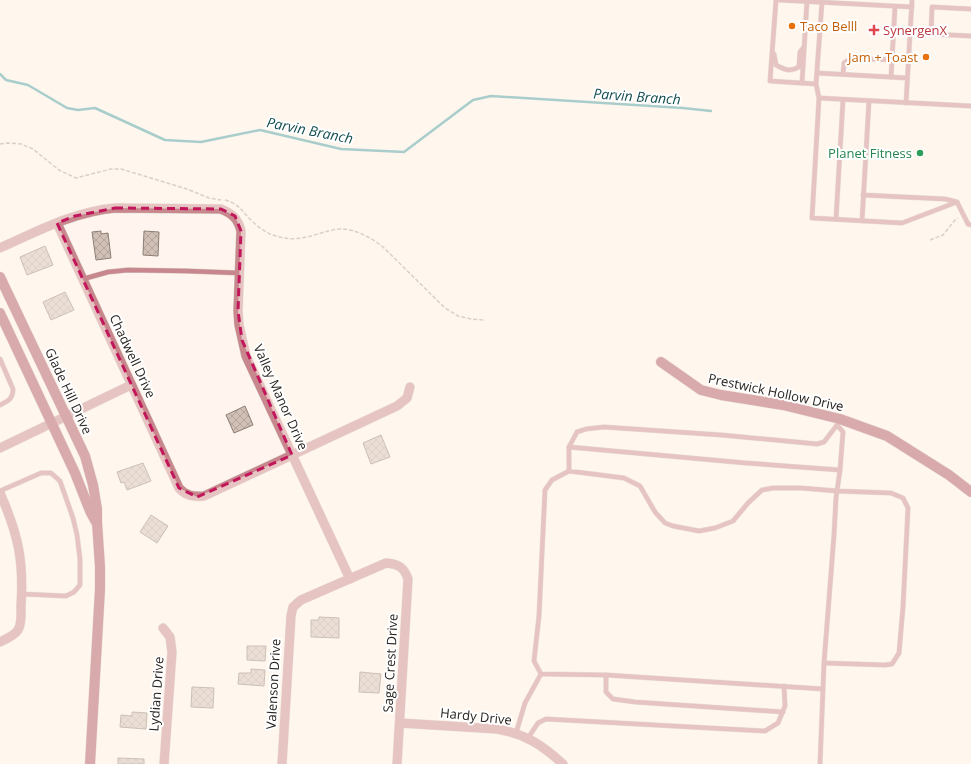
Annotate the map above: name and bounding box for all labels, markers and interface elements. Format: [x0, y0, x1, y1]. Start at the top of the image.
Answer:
place label: Taco Belll [800, 17, 857, 35]
marker: Taco Belll [787, 21, 797, 31]
place label: SynergenX [883, 21, 948, 39]
marker: SynergenX [868, 24, 880, 36]
place label: Jam + Toast [846, 48, 918, 66]
marker: Jam + Toast [921, 52, 931, 62]
water label: Parvin Branch [593, 83, 681, 109]
water label: Parvin Branch [265, 112, 355, 148]
place label: Planet Fitness [828, 144, 912, 162]
marker: Planet Fitness [915, 148, 925, 158]
street label: Chadwell Drive [106, 311, 160, 401]
street label: Valley Manor Drive [250, 341, 312, 453]
street label: Glade Hill Drive [41, 345, 97, 437]
street label: Prestwick Hollow Drive [707, 369, 845, 415]
street label: Sage Crest Drive [378, 613, 402, 713]
street label: Valenson Drive [262, 638, 284, 730]
street label: Lydian Drive [144, 656, 168, 732]
street label: Hardy Drive [439, 703, 513, 729]

